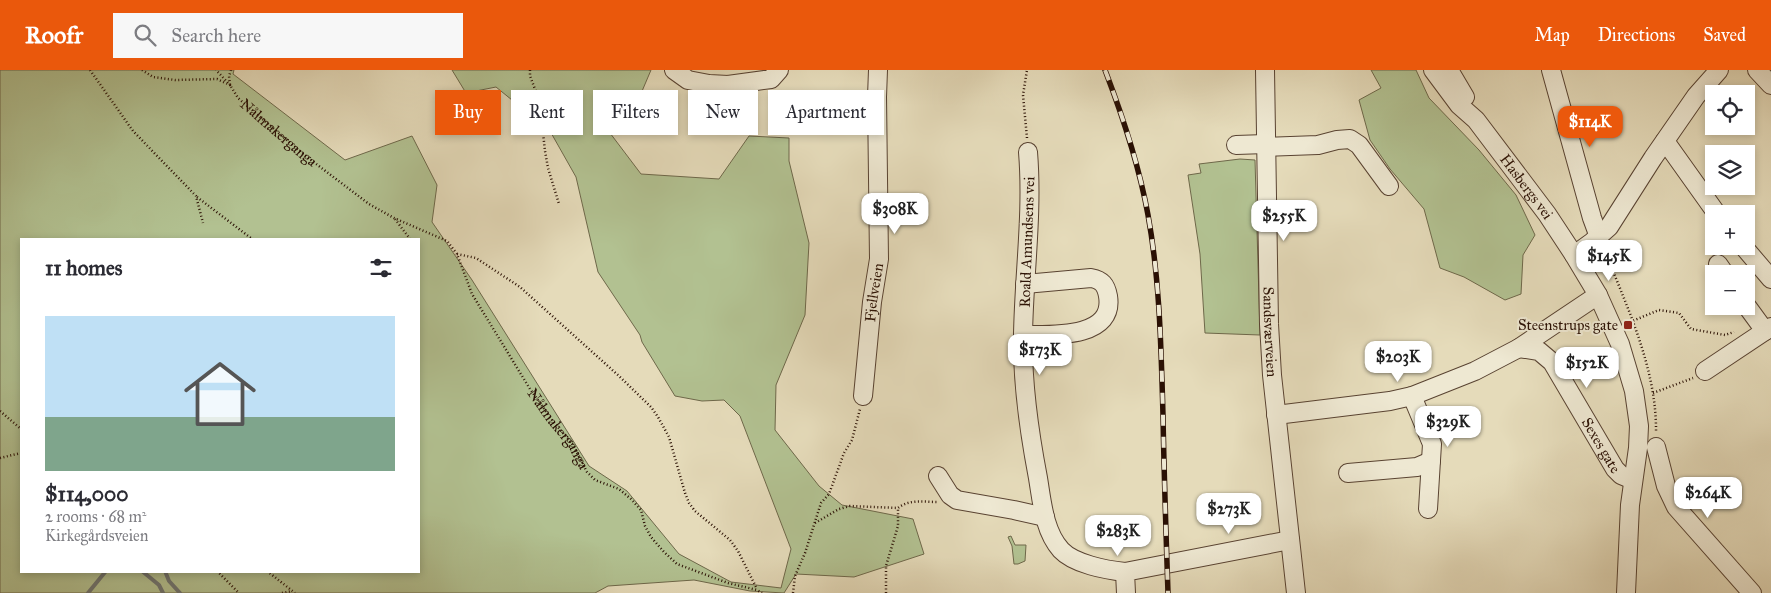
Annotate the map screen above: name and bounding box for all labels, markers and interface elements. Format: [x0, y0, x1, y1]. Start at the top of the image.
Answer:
search box [113, 13, 463, 58]
text: Roofr [25, 20, 83, 50]
icon: search [131, 21, 159, 49]
text: Search here [171, 24, 261, 47]
text: Map [1534, 24, 1570, 46]
text: Directions [1598, 24, 1675, 46]
text: Saved [1703, 24, 1746, 46]
map controls [1705, 85, 1755, 315]
button: locate [1705, 85, 1755, 135]
chip: Buy [435, 90, 501, 135]
chip: Rent [511, 90, 583, 135]
chip: Filters [593, 90, 678, 135]
chip: New [688, 90, 758, 135]
chip: Apartment [768, 90, 884, 135]
street label: Nålmakerganga [236, 95, 321, 171]
pin: $114K [1555, 106, 1625, 148]
text: $114K [1569, 112, 1611, 131]
button: layers [1705, 145, 1755, 195]
street label: Hasbergs vei [1496, 151, 1557, 223]
street label: Roald Amundsens vei [1016, 176, 1038, 308]
pin: $308K [860, 192, 930, 235]
text: $308K [872, 199, 918, 218]
pin: $255K [1249, 200, 1319, 242]
button: + [1705, 205, 1755, 255]
text: $255K [1262, 206, 1306, 225]
pin: $145K [1574, 240, 1644, 282]
text: $145K [1587, 246, 1631, 265]
icon: filters [367, 254, 395, 282]
text: 11 homes [45, 255, 122, 281]
street label: Fjellveien [861, 262, 887, 323]
button: − [1705, 265, 1755, 315]
street label: Sandsværveien [1259, 287, 1281, 378]
place label: Steenstrups gate [1518, 316, 1618, 334]
marker: Steenstrups gate [1622, 319, 1634, 331]
pin: $173K [1005, 334, 1075, 376]
text: $173K [1019, 340, 1061, 359]
pin: $203K [1363, 340, 1433, 383]
pin: $152K [1552, 346, 1622, 389]
text: $203K [1376, 347, 1420, 366]
icon: home [175, 349, 265, 439]
text: $152K [1566, 353, 1608, 372]
street label: Nålmakerganga [523, 385, 593, 473]
pin: $329K [1413, 406, 1483, 448]
text: $329K [1426, 412, 1470, 431]
street label: Sexes gate [1578, 414, 1624, 478]
pin: $264K [1673, 476, 1743, 519]
text: $114,000 [45, 481, 128, 507]
text: $264K [1685, 483, 1731, 502]
pin: $273K [1194, 492, 1264, 535]
text: $273K [1207, 499, 1251, 518]
text: 2 rooms · 68 m² [45, 507, 146, 526]
pin: $283K [1083, 514, 1153, 557]
text: $283K [1096, 521, 1140, 540]
text: Kirkegårdsveien [45, 526, 148, 545]

